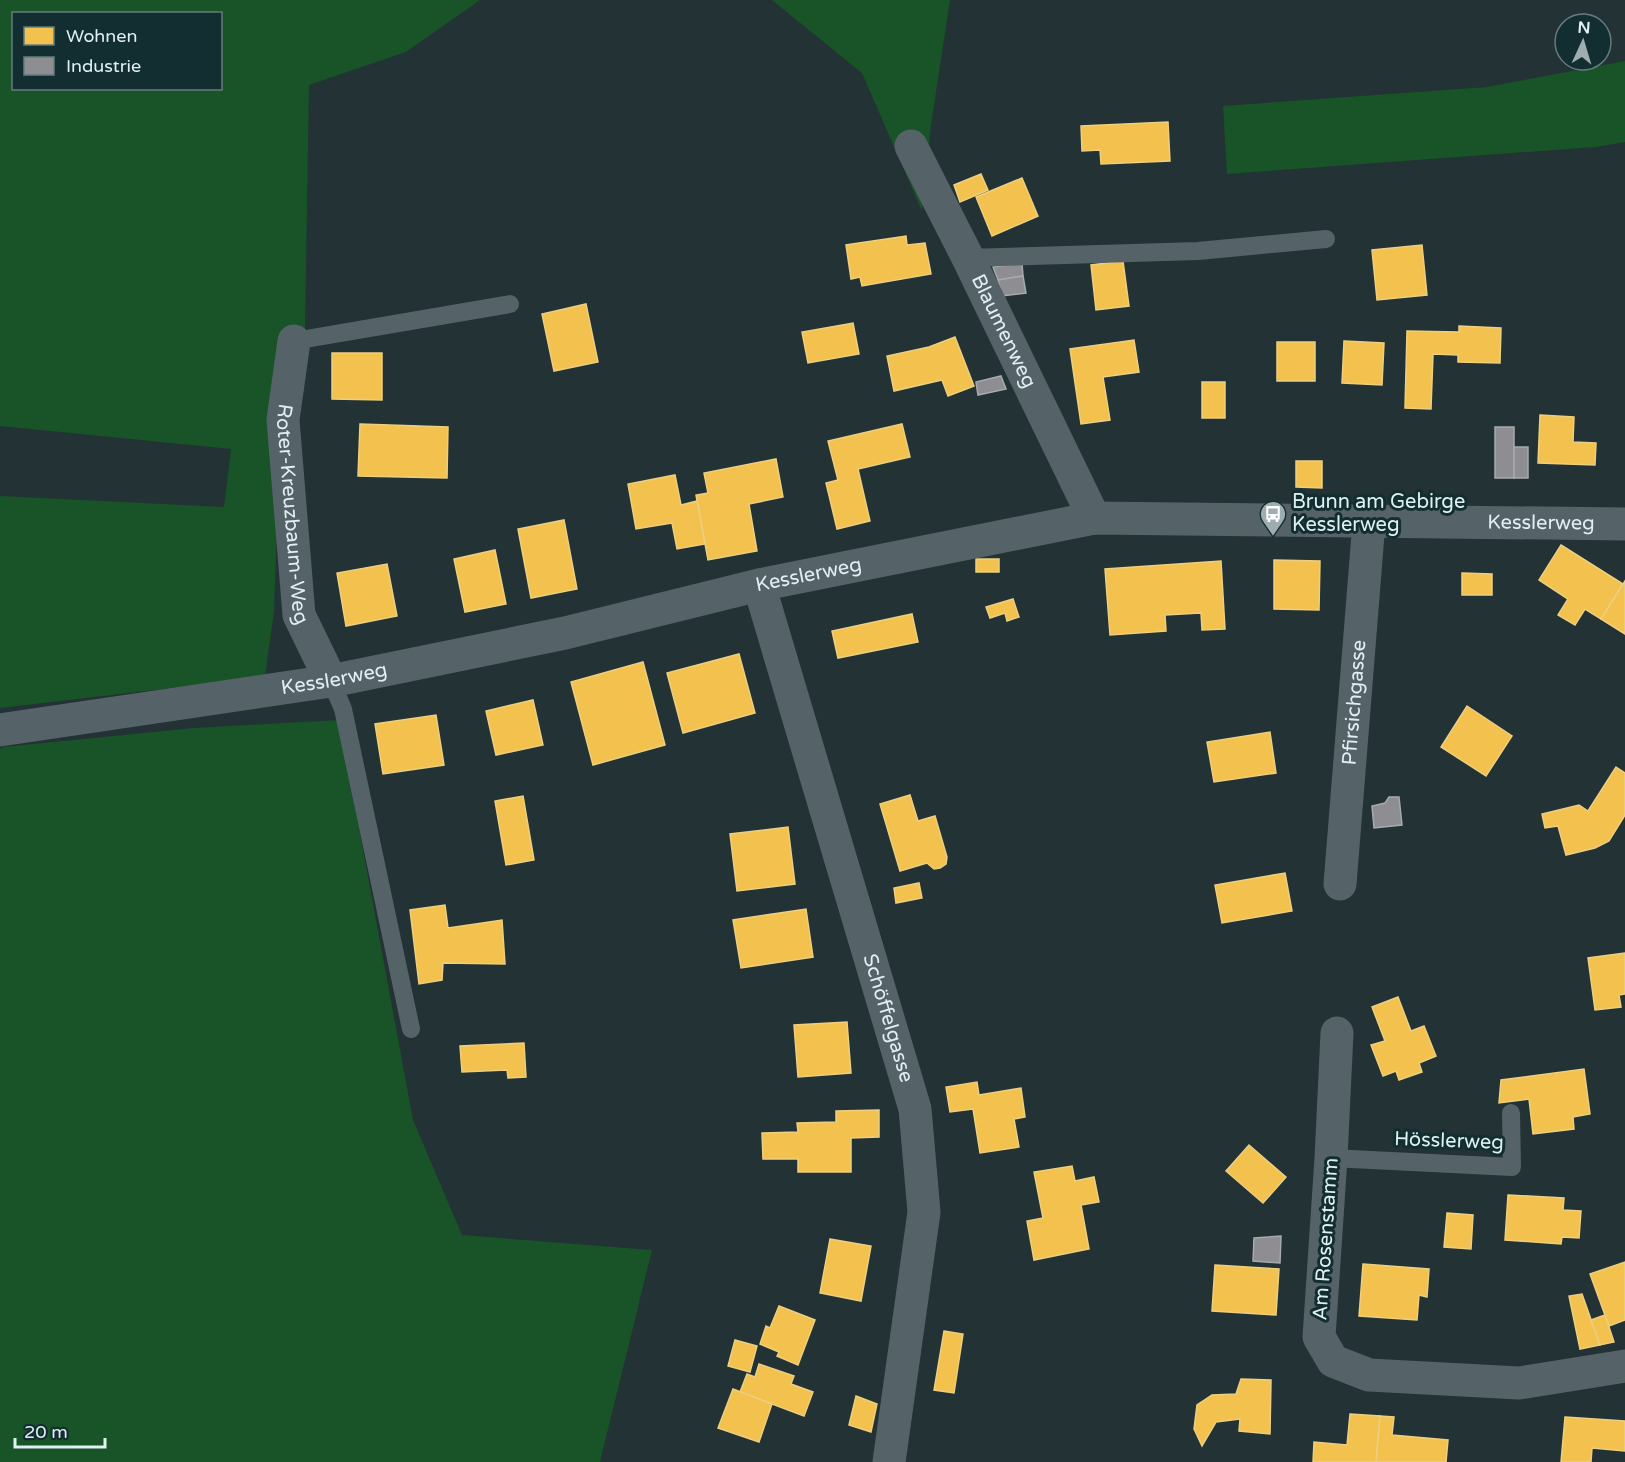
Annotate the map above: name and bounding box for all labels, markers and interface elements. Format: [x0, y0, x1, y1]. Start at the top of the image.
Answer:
legend [12, 12, 222, 90]
north arrow [1553, 12, 1613, 72]
text: N [1577, 18, 1591, 38]
text: Wohnen [66, 25, 137, 47]
text: Industrie [66, 55, 141, 77]
street label: Blaumenweg [966, 270, 1041, 392]
street label: Roter-Kreuzbaum-Weg [271, 402, 314, 628]
place label: Brunn am Gebirge Kesslerweg [1292, 490, 1465, 537]
bus stop icon: Brunn am Gebirge Kesslerweg [1258, 499, 1288, 537]
street label: Kesslerweg [1487, 510, 1595, 536]
street label: Kesslerweg [754, 553, 864, 597]
street label: Pfirsichgasse [1338, 639, 1372, 766]
street label: Kesslerweg [279, 658, 389, 700]
street label: Schöffelgasse [858, 951, 918, 1085]
street label: Hösslerweg [1394, 1127, 1504, 1155]
street label: Am Rosenstamm [1308, 1157, 1344, 1321]
scale bar [15, 1411, 105, 1449]
text: 20 m [24, 1421, 68, 1443]

